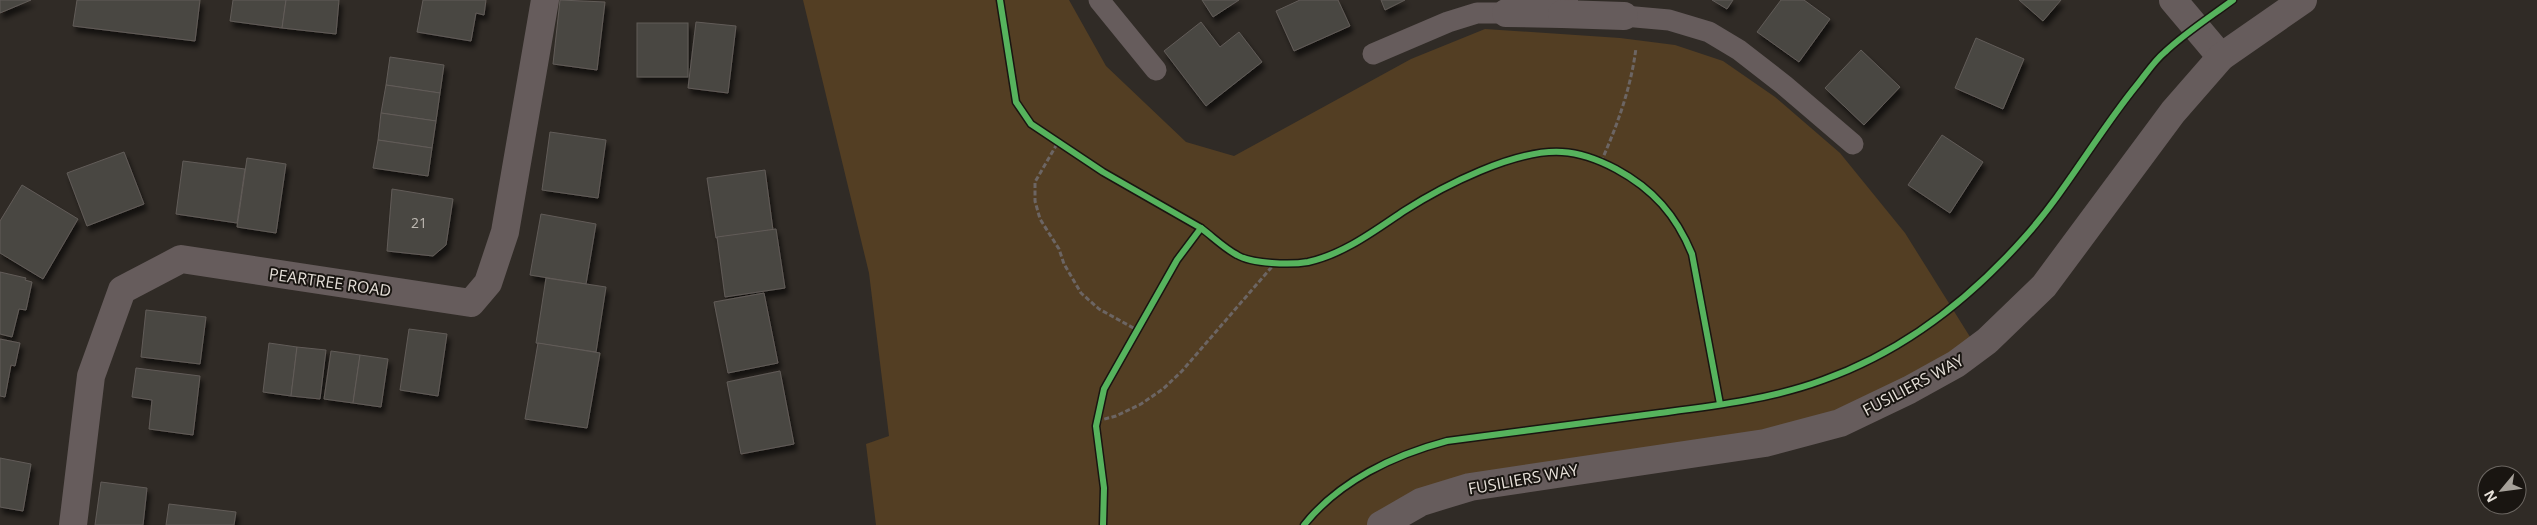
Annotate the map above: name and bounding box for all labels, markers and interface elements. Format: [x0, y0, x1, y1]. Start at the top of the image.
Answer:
house number: 21 [411, 213, 427, 232]
street label: PEARTREE ROAD [267, 263, 393, 301]
street label: FUSILIERS WAY [1859, 349, 1967, 421]
street label: FUSILIERS WAY [1466, 458, 1580, 500]
north arrow [2477, 465, 2527, 515]
text: N [2479, 487, 2501, 506]

